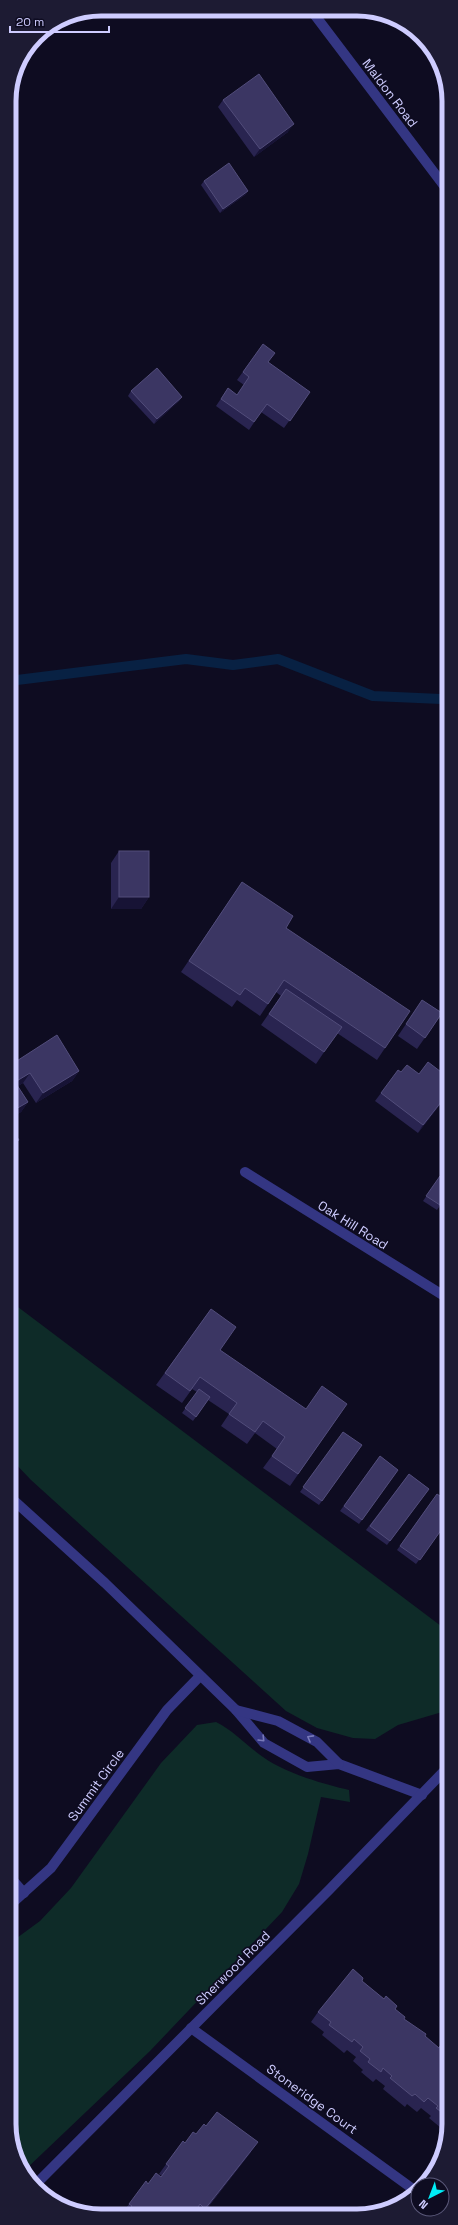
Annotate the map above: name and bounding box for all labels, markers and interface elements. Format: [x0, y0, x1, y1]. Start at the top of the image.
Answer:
scale bar [10, 8, 109, 34]
text: 20 m [16, 14, 44, 30]
street label: Maldon Road [359, 55, 421, 131]
street label: Oak Hill Road [315, 1197, 391, 1253]
one-way arrow [257, 1735, 264, 1742]
one-way arrow [307, 1735, 314, 1743]
street label: Summit Circle [64, 1745, 128, 1825]
street label: Sherwood Road [192, 1927, 274, 2009]
street label: Stoneridge Court [263, 2060, 361, 2138]
north arrow [410, 2177, 450, 2217]
text: N [416, 2197, 431, 2212]

